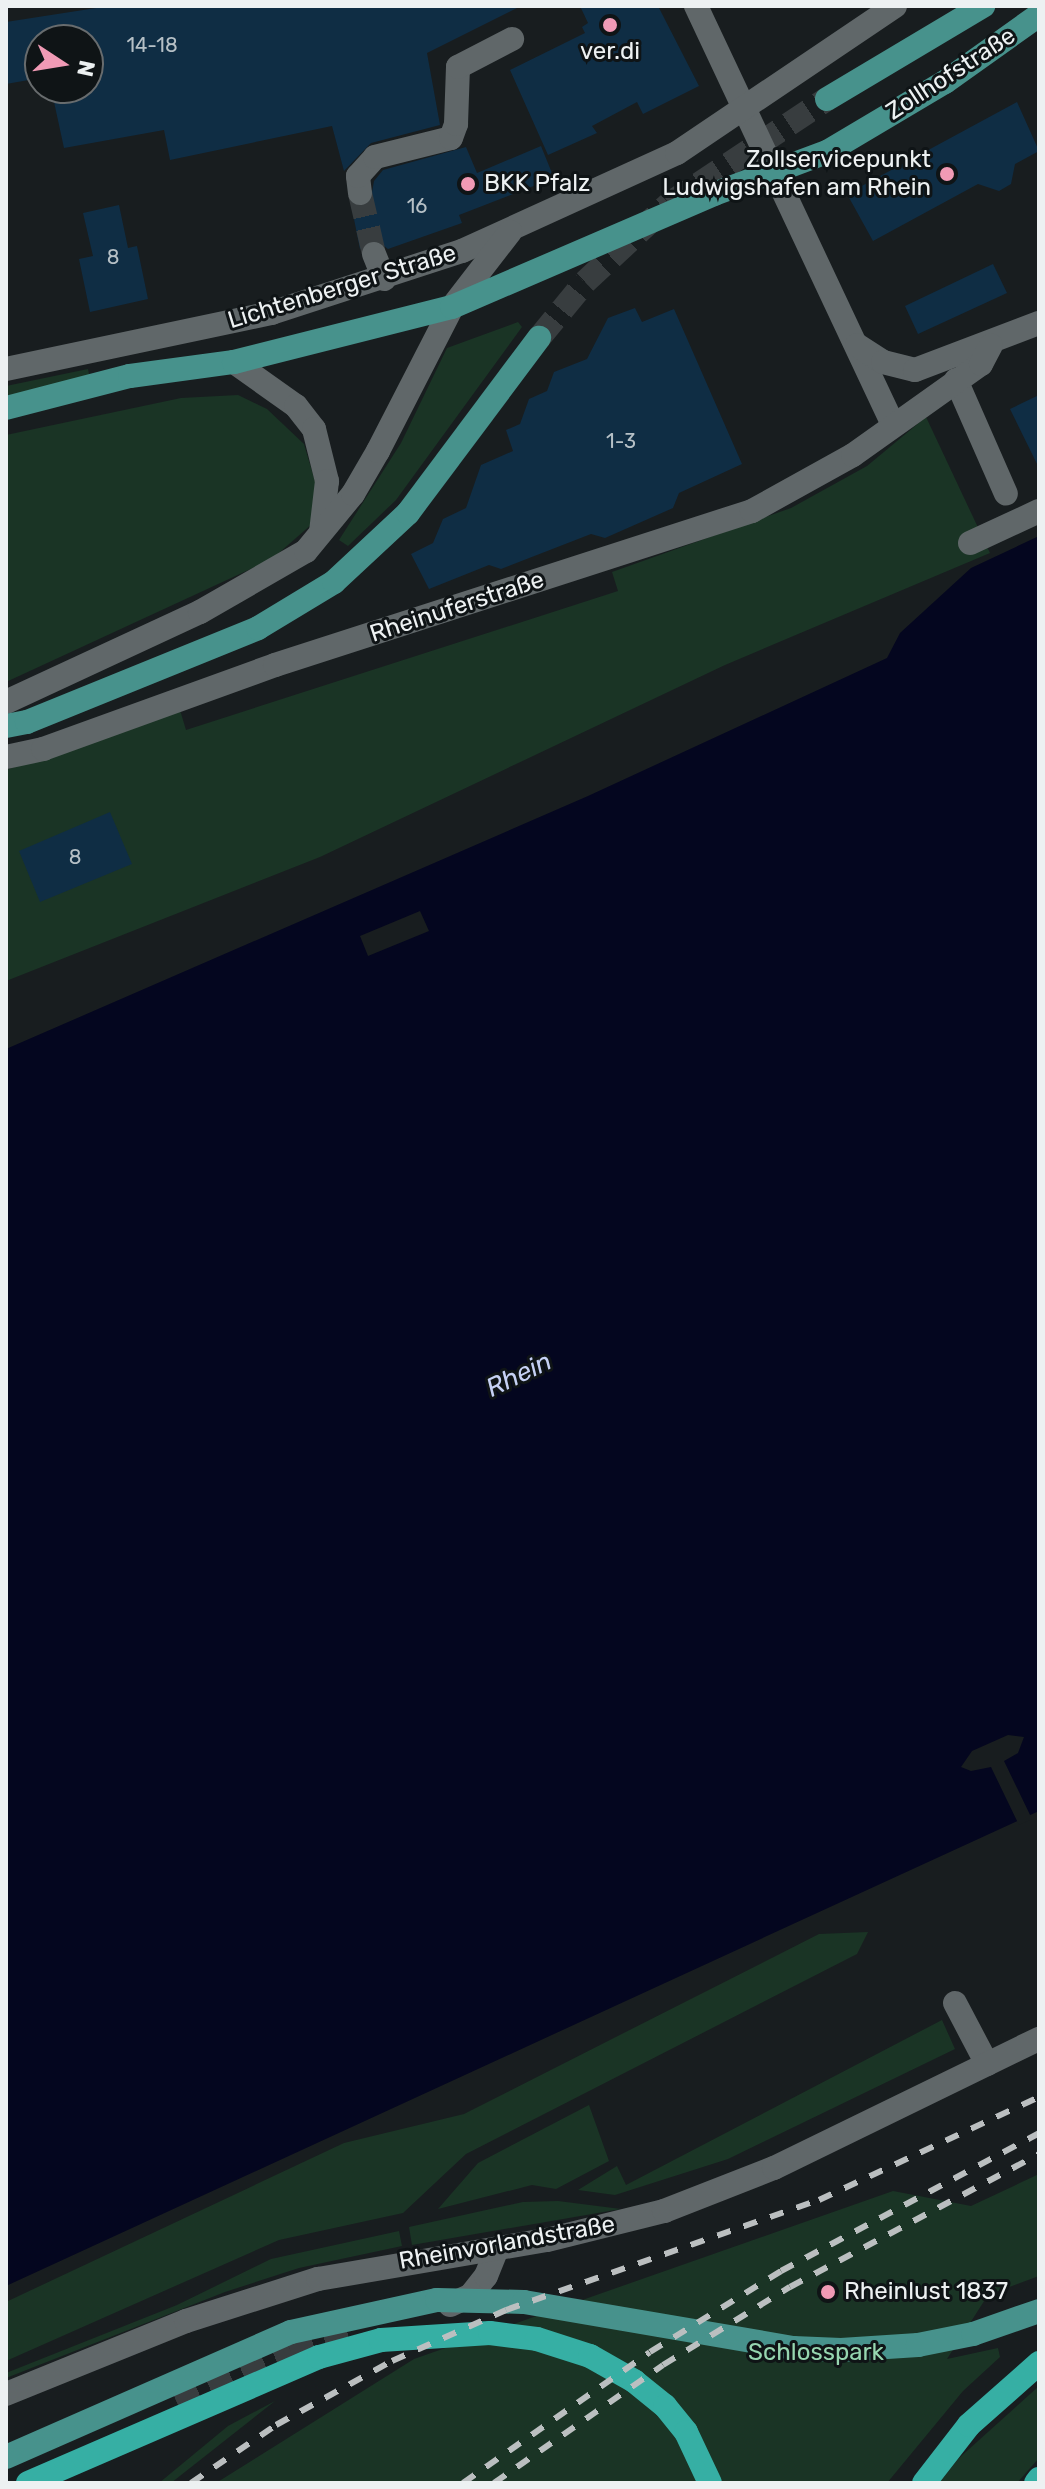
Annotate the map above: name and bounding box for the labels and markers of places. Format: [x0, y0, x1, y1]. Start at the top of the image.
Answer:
marker: ver.di [601, 16, 619, 34]
place label: ver.di [580, 38, 640, 66]
place label: Zollservicepunkt Ludwigshafen am Rhein [662, 146, 931, 202]
marker: Zollservicepunkt Ludwigshafen am Rhein [938, 165, 956, 183]
place label: BKK Pfalz [484, 170, 591, 198]
marker: BKK Pfalz [459, 175, 477, 193]
place label: Rheinlust 1837 [844, 2278, 1008, 2306]
marker: Rheinlust 1837 [819, 2283, 837, 2301]

